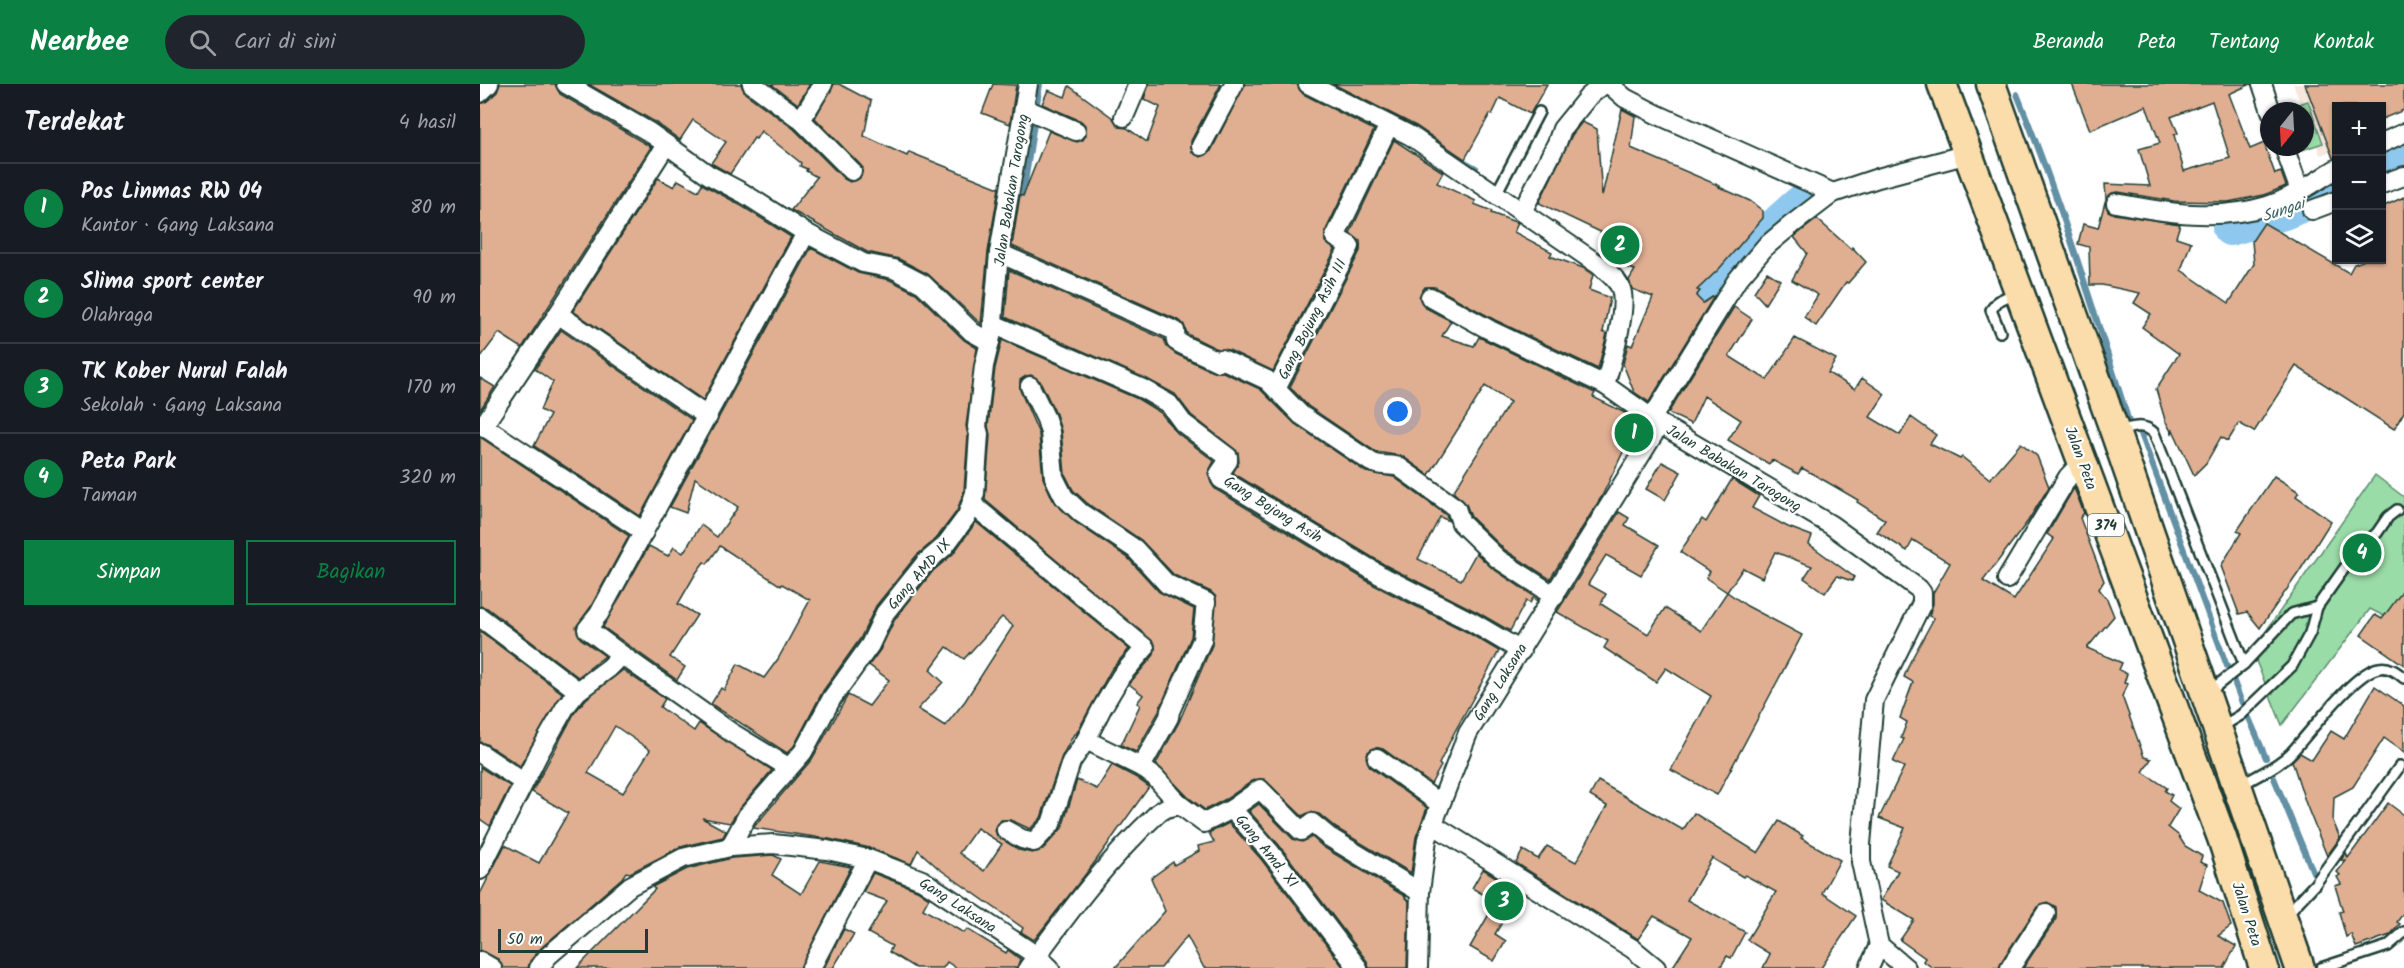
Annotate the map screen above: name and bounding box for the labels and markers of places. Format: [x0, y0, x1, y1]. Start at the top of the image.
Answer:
pin: 2 [1600, 222, 1640, 268]
pin: 1 [1614, 410, 1654, 456]
pin: 4 [2342, 530, 2382, 576]
pin: 3 [1484, 878, 1524, 924]

